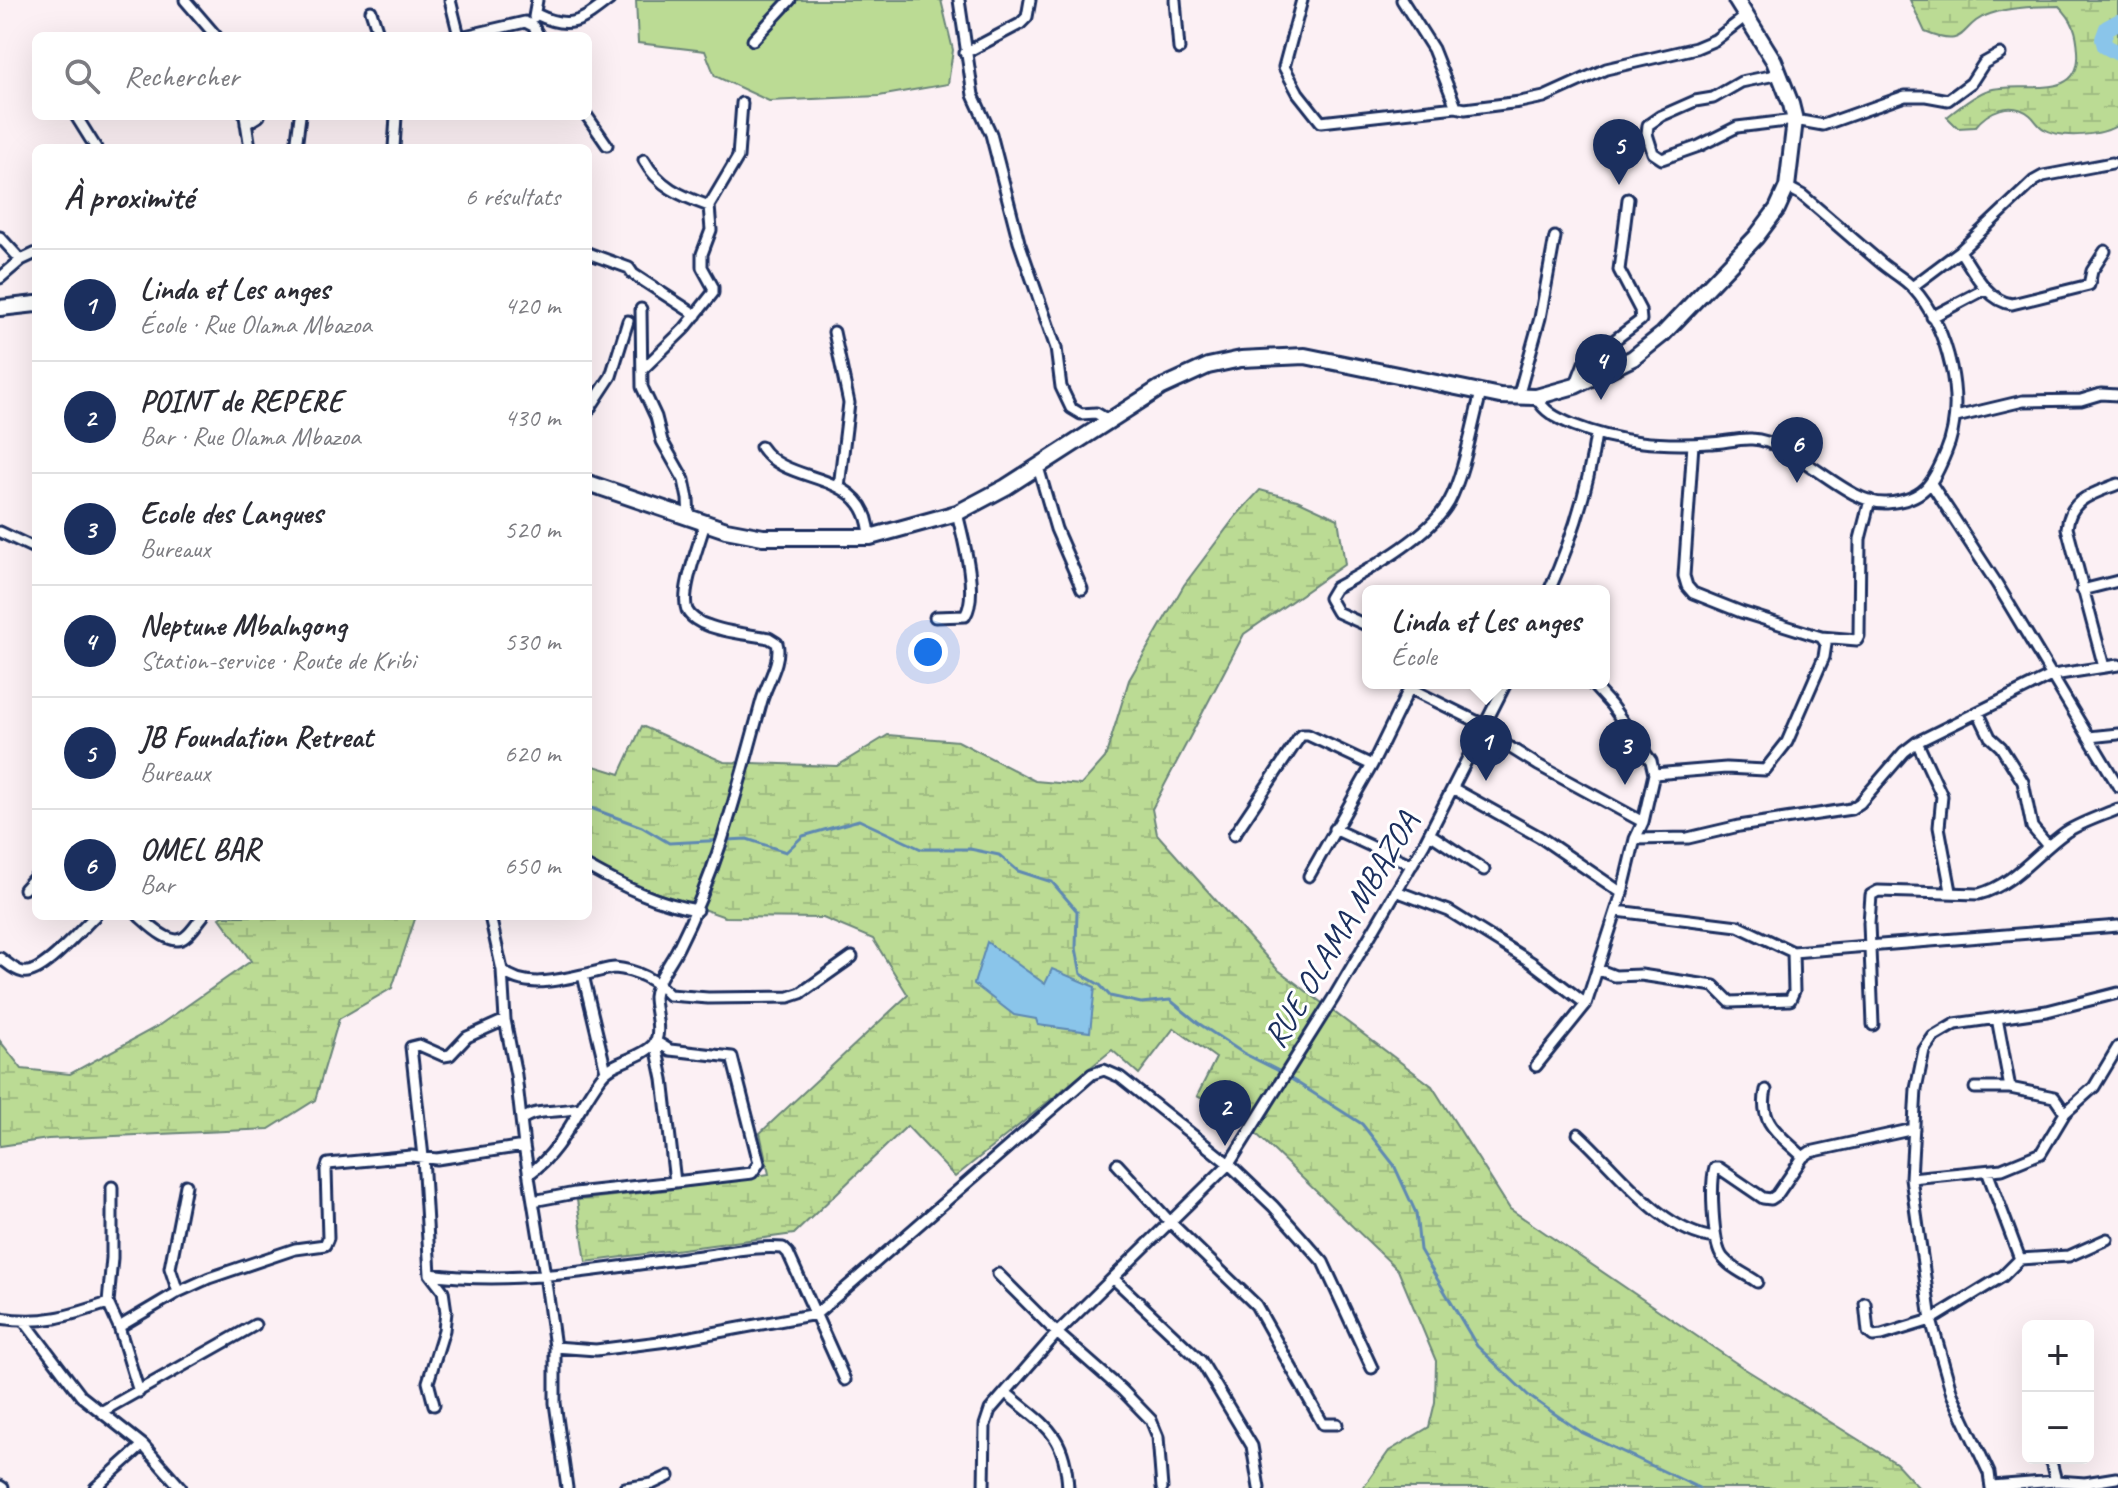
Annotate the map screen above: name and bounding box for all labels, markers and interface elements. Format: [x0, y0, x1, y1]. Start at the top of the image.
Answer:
search box [32, 32, 592, 120]
icon: search [60, 54, 104, 98]
text: Rechercher [124, 57, 239, 95]
pin: 5 [1593, 119, 1645, 185]
text: À proximité [64, 175, 193, 218]
text: 6 résultats [465, 180, 560, 213]
text: Linda et Les anges [140, 270, 330, 308]
text: 1 [84, 289, 96, 322]
text: 420 m [504, 289, 560, 322]
text: École · Rue Olama Mbazoa [140, 308, 372, 341]
pin: 4 [1575, 334, 1627, 400]
text: POINT de REPERE [140, 382, 342, 420]
text: 2 [84, 401, 96, 434]
text: 430 m [504, 401, 560, 434]
pin: 6 [1771, 417, 1823, 483]
text: Bar · Rue Olama Mbazoa [140, 420, 360, 453]
text: Ecole des Langues [140, 494, 323, 532]
text: 3 [84, 513, 96, 546]
text: 520 m [504, 513, 560, 546]
text: Bureaux [140, 532, 210, 565]
popup [1362, 585, 1610, 689]
text: Linda et Les anges [1391, 602, 1581, 640]
text: Neptune Mbalngong [140, 606, 346, 644]
text: 4 [84, 625, 96, 658]
text: 530 m [504, 625, 560, 658]
your location [908, 632, 948, 672]
text: École [1391, 640, 1437, 673]
text: Station-service · Route de Kribi [140, 644, 415, 677]
pin: 1 [1460, 715, 1512, 781]
text: JB Foundation Retreat [140, 718, 373, 756]
pin: 3 [1599, 719, 1651, 785]
text: 5 [84, 737, 96, 770]
text: 620 m [504, 737, 560, 770]
text: Bureaux [140, 756, 210, 789]
street label: RUE OLAMA MBAZOA [1253, 803, 1428, 1055]
text: OMEL BAR [140, 830, 259, 868]
text: 6 [84, 849, 96, 882]
text: 650 m [504, 849, 560, 882]
text: Bar [140, 868, 174, 901]
pin: 2 [1199, 1080, 1251, 1146]
map controls [2022, 1320, 2094, 1464]
button: + [2022, 1320, 2094, 1392]
button: − [2022, 1392, 2094, 1464]

